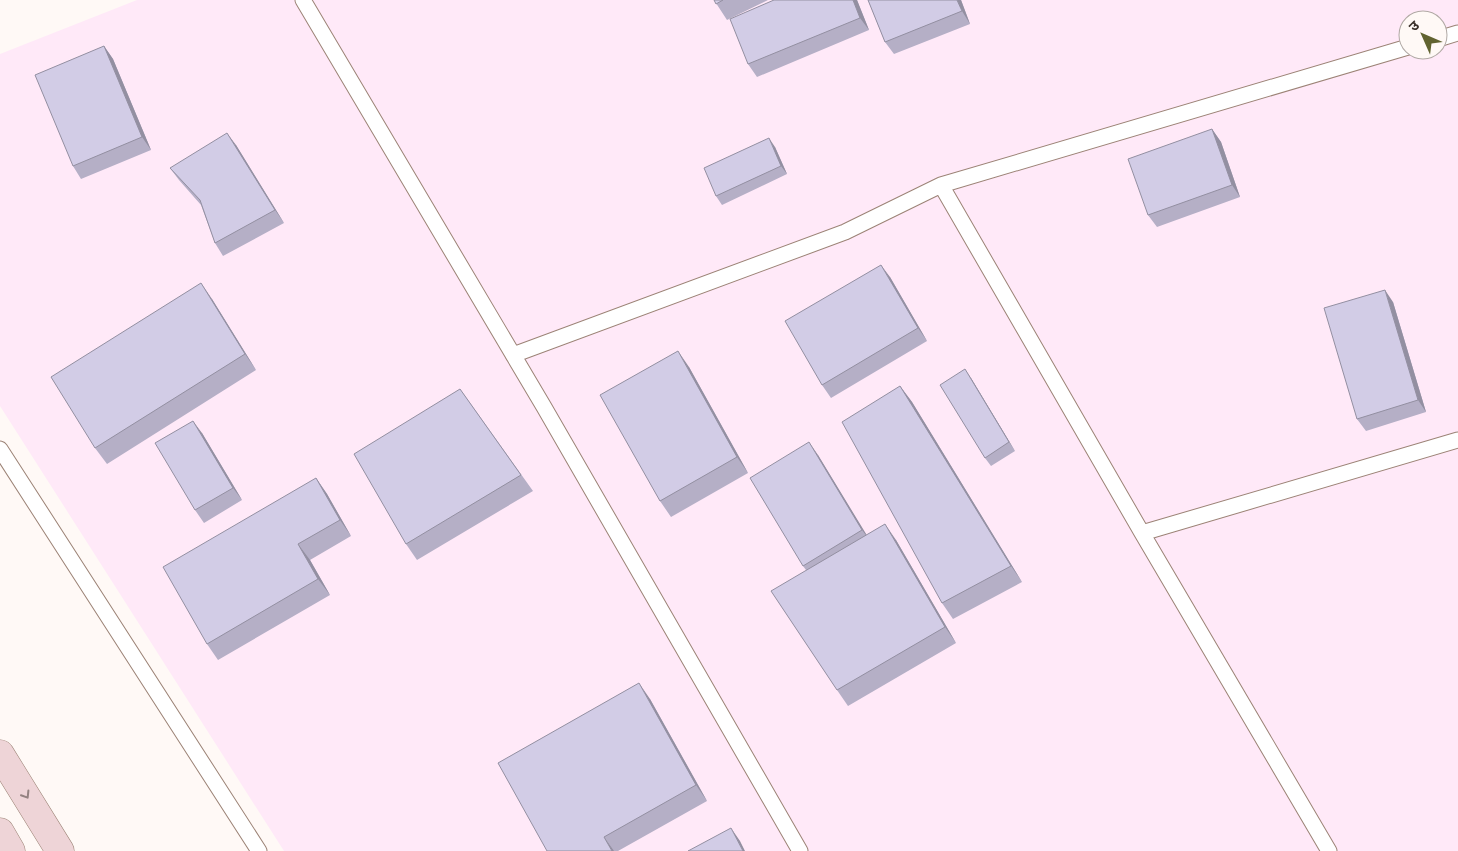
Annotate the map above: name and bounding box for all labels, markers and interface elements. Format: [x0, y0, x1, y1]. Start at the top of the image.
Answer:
north arrow [1398, 10, 1448, 60]
text: उ [1407, 18, 1423, 34]
one-way arrow [19, 790, 29, 799]

